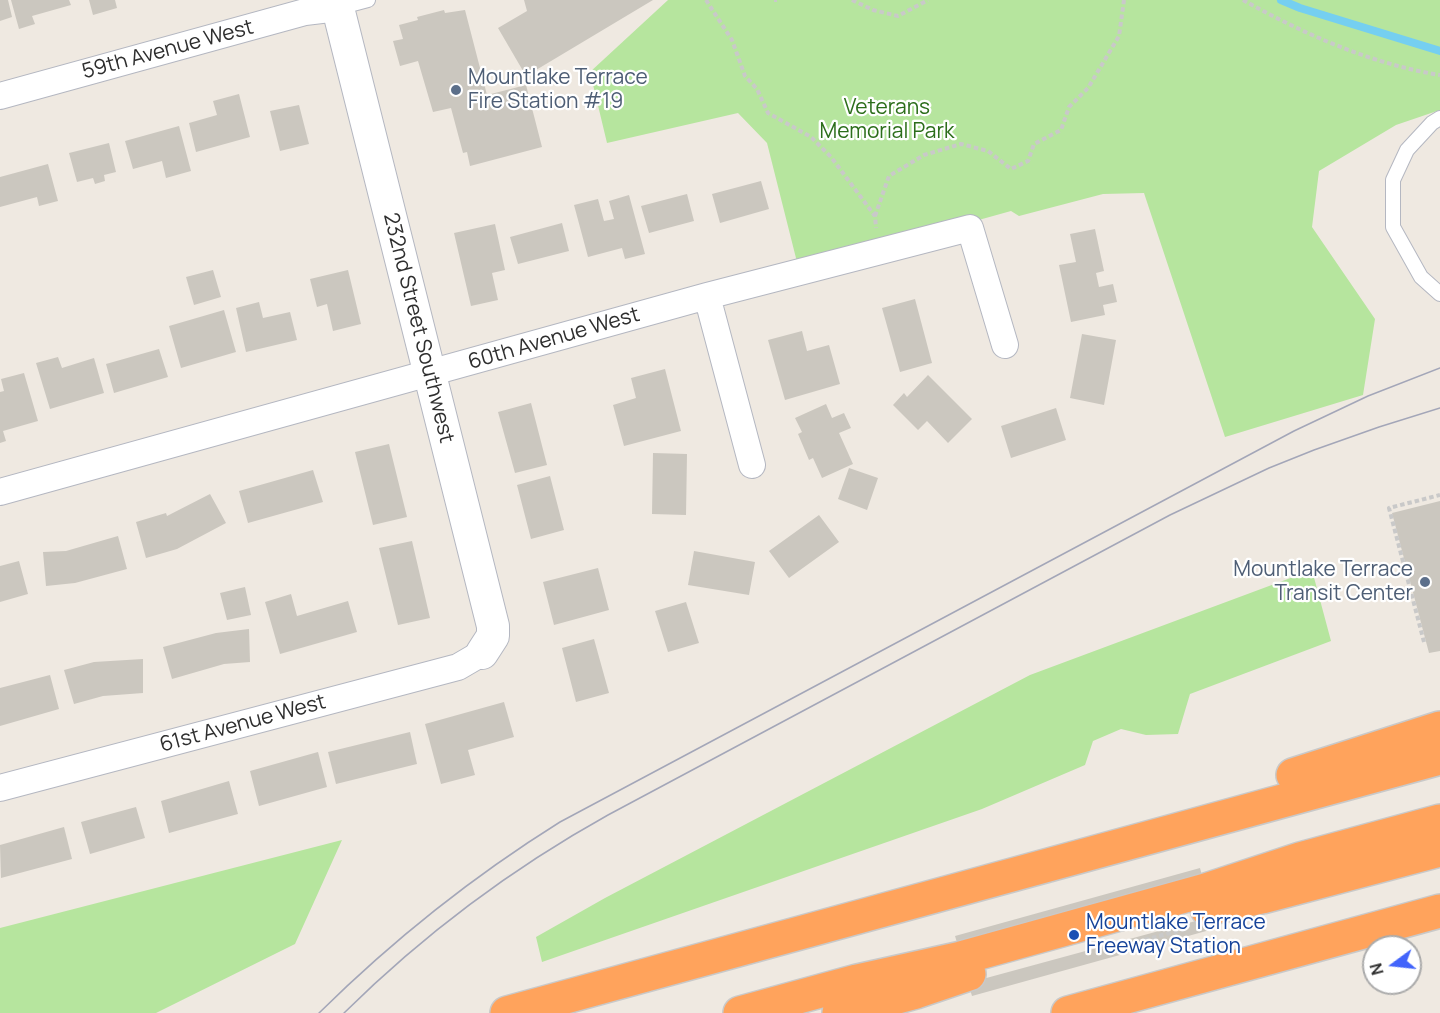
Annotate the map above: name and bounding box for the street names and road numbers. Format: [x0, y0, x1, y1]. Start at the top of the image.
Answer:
street label: 59th Avenue West [80, 15, 256, 85]
street label: 232nd Street Southwest [377, 210, 459, 446]
street label: 60th Avenue West [465, 302, 643, 376]
street label: 61st Avenue West [157, 690, 329, 758]

